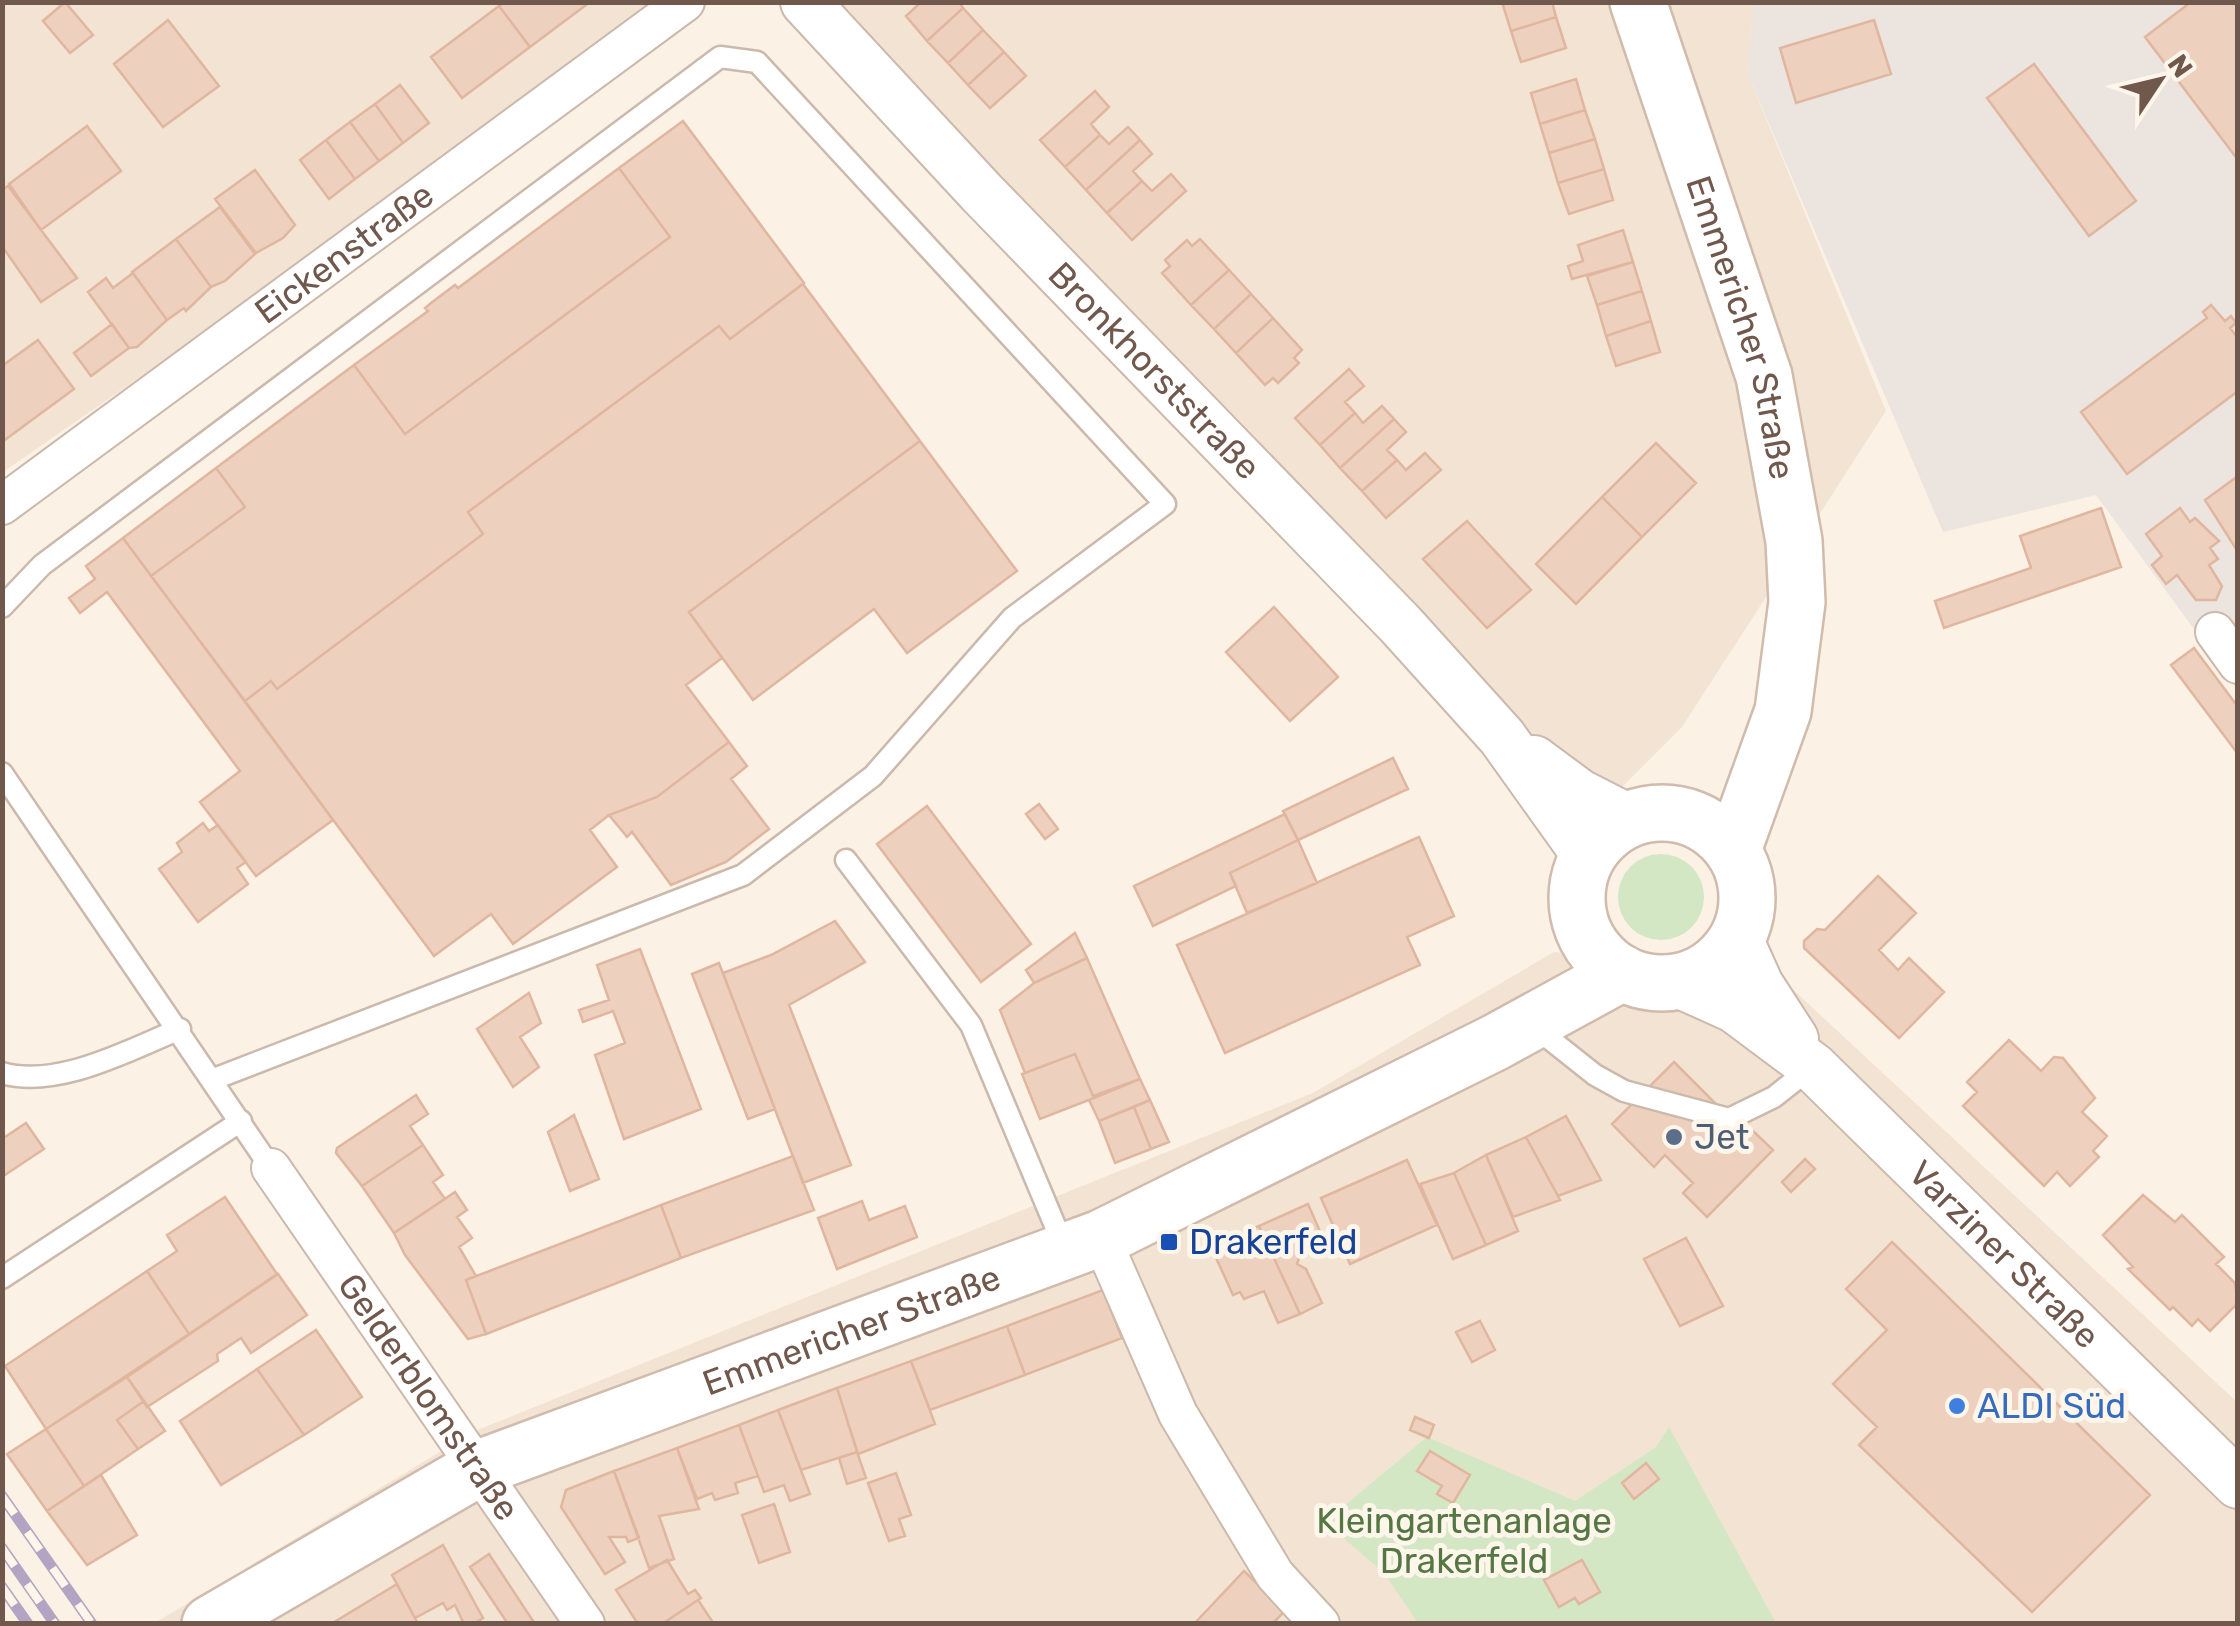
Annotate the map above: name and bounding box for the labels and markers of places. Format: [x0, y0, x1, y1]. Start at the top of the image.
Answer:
place label: Jet [1694, 1116, 1749, 1158]
marker: Jet [1663, 1126, 1685, 1148]
place label: Drakerfeld [1189, 1221, 1358, 1263]
marker: Drakerfeld [1158, 1231, 1180, 1253]
place label: ALDI Süd [1977, 1385, 2126, 1427]
marker: ALDI Süd [1946, 1395, 1968, 1417]

